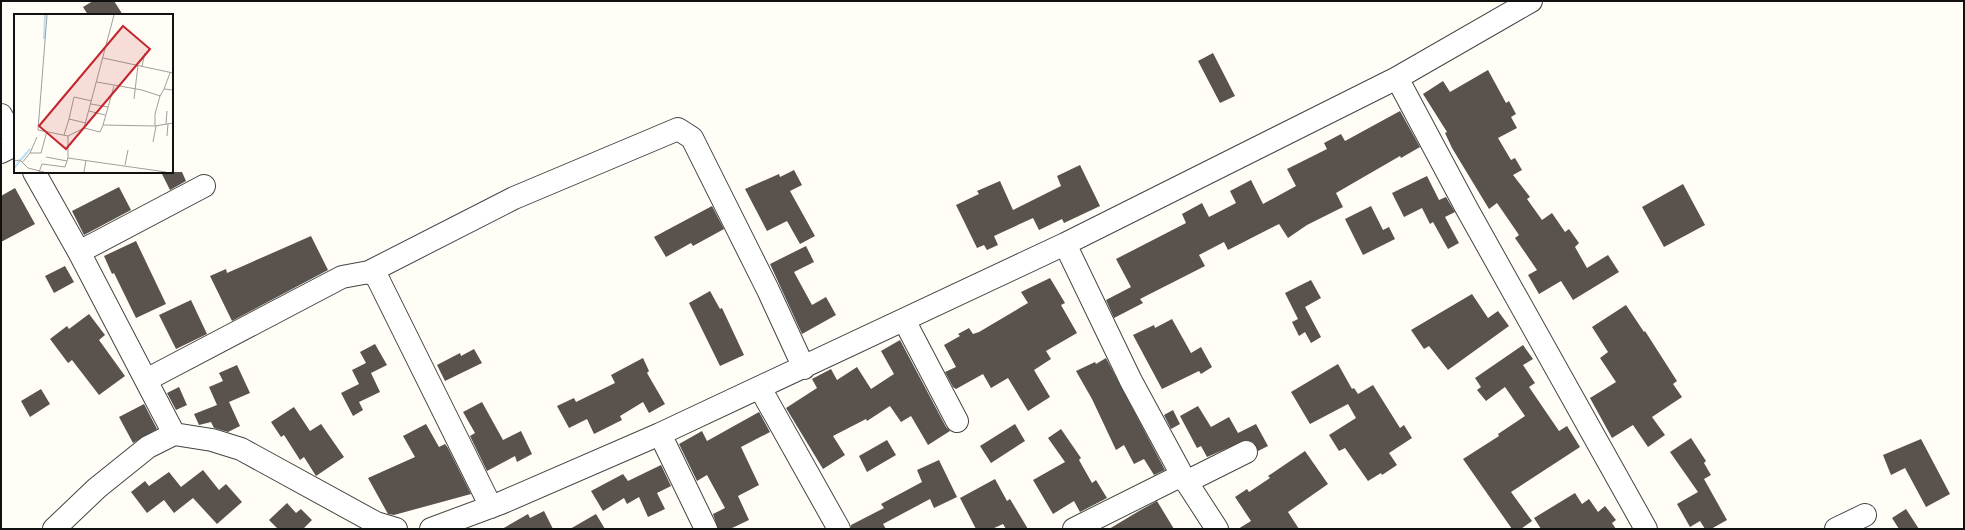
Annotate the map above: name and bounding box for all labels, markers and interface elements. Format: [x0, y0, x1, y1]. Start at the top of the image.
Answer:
inset map [14, 14, 173, 173]

